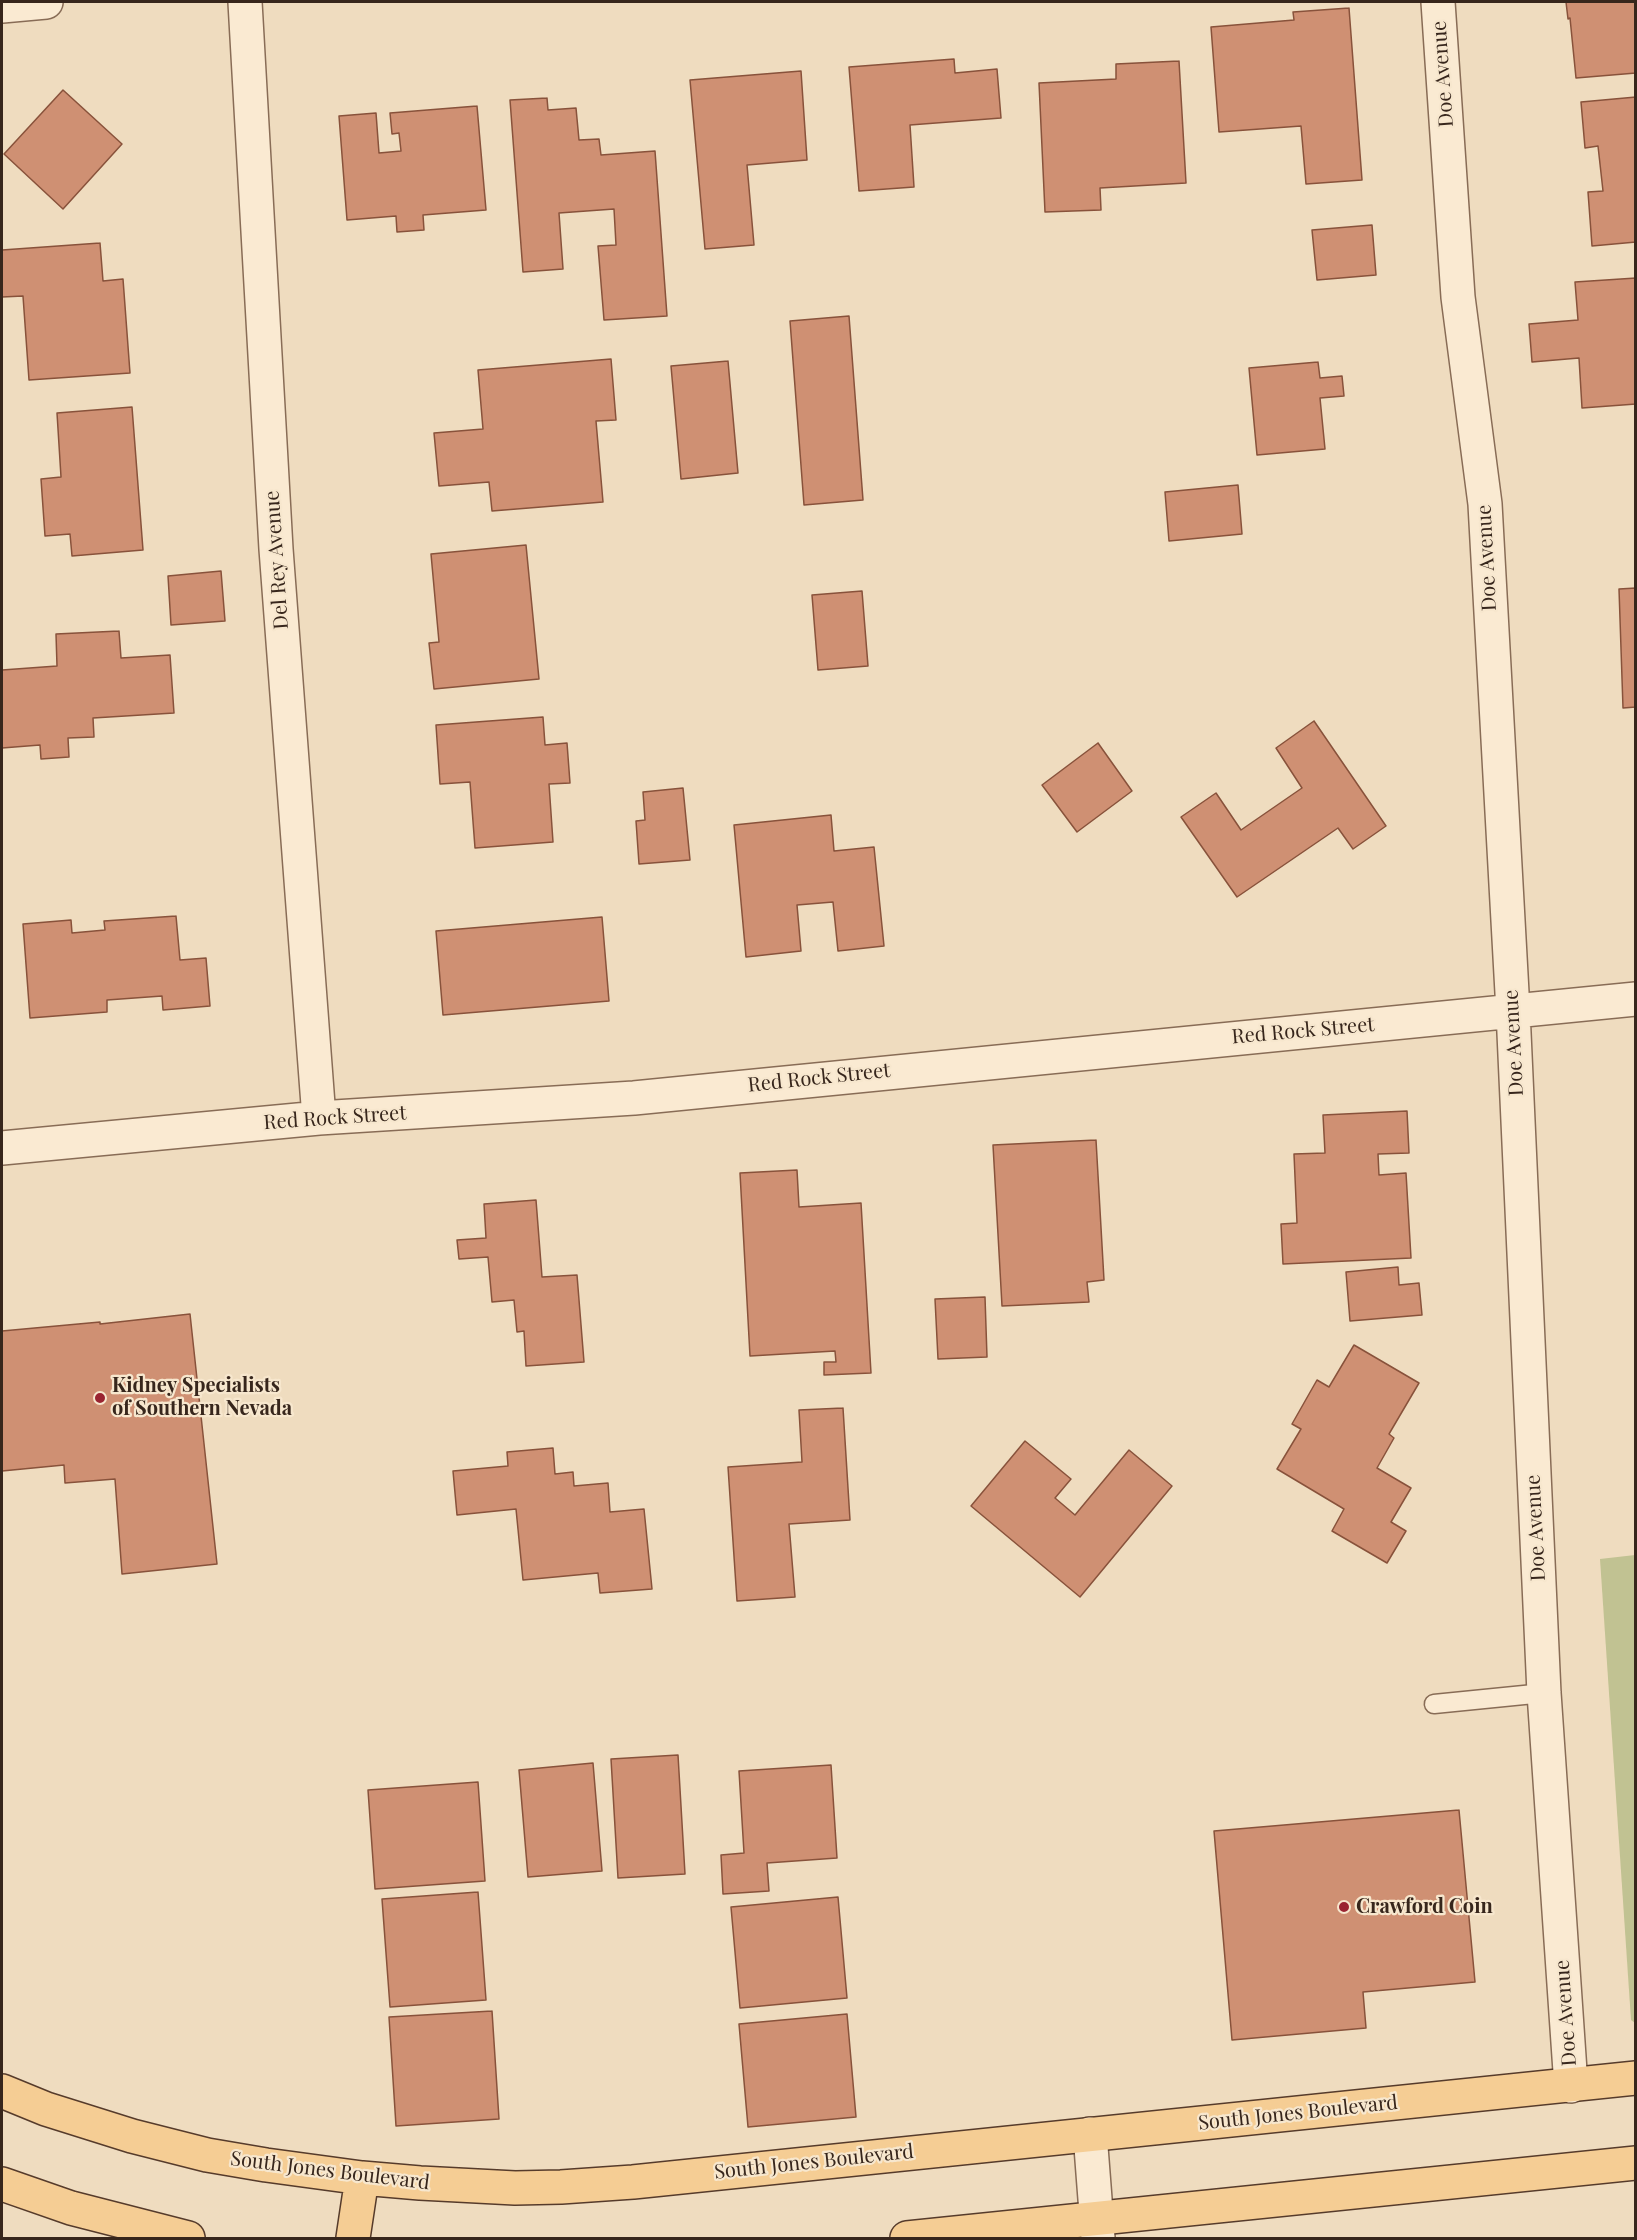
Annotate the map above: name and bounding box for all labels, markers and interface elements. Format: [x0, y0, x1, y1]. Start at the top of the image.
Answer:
street label: Doe Avenue [1427, 20, 1459, 128]
street label: Del Rey Avenue [260, 490, 294, 630]
street label: Doe Avenue [1472, 504, 1502, 612]
street label: Doe Avenue [1499, 989, 1529, 1097]
street label: Red Rock Street [1231, 1013, 1375, 1049]
street label: Red Rock Street [747, 1059, 891, 1097]
street label: Red Rock Street [263, 1101, 407, 1135]
place label: Kidney Specialists of Southern Nevada [112, 1374, 292, 1421]
marker: Kidney Specialists of Southern Nevada [93, 1391, 107, 1405]
street label: Doe Avenue [1521, 1474, 1551, 1582]
place label: Crawford Coin [1356, 1895, 1493, 1919]
marker: Crawford Coin [1337, 1900, 1351, 1914]
street label: Doe Avenue [1550, 1959, 1582, 2067]
street label: South Jones Boulevard [1197, 2091, 1399, 2135]
street label: South Jones Boulevard [713, 2140, 915, 2184]
street label: South Jones Boulevard [229, 2147, 431, 2195]

